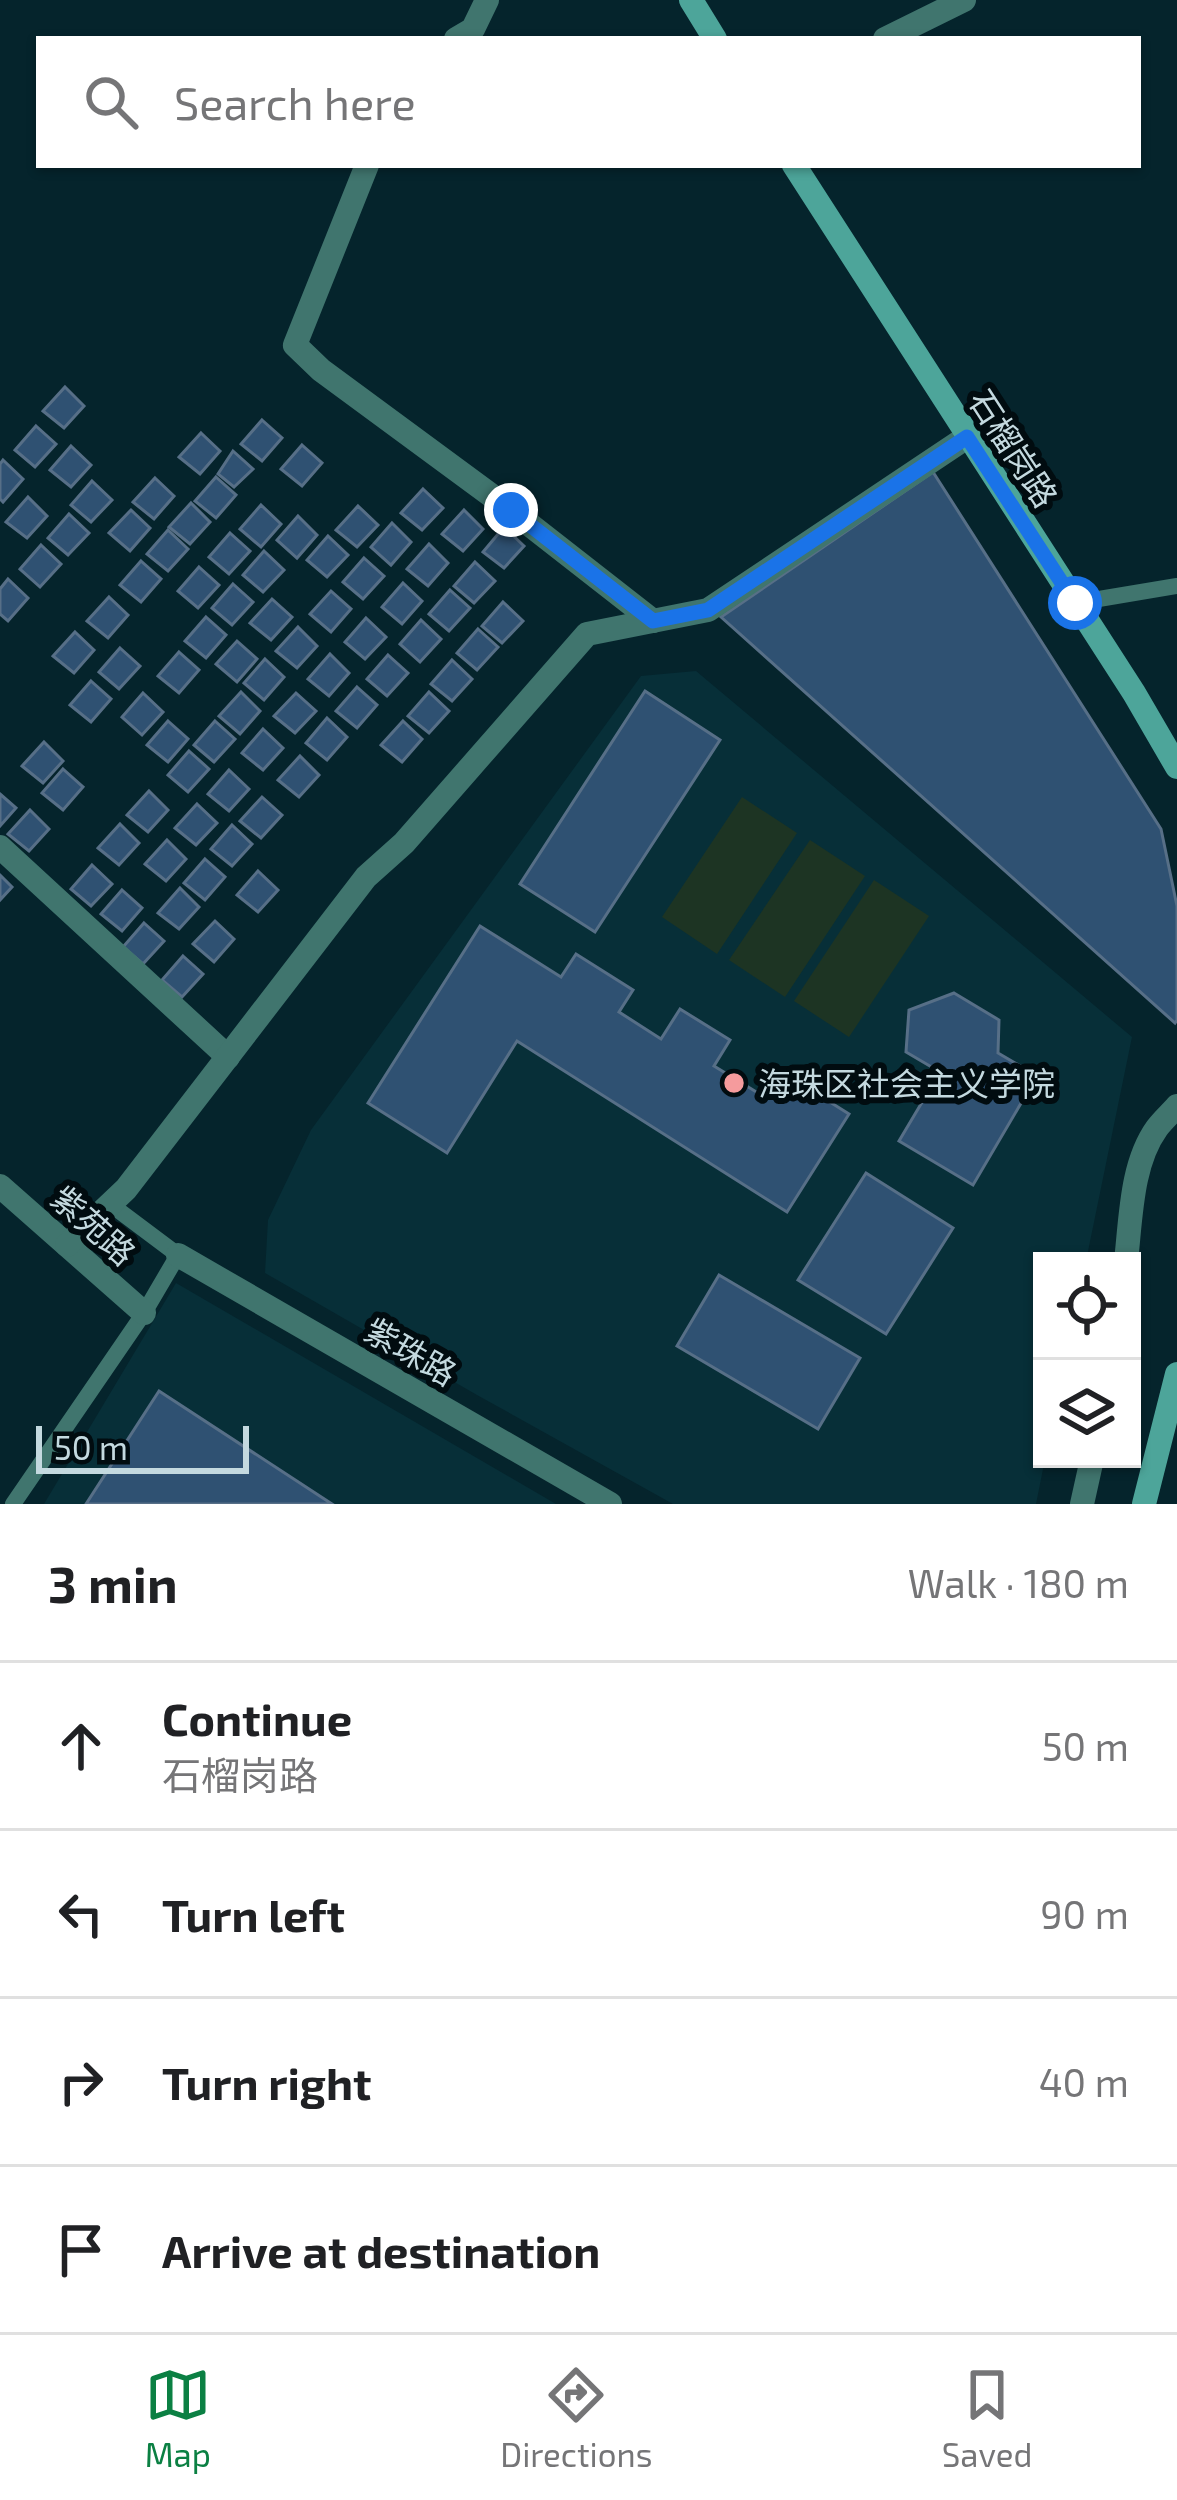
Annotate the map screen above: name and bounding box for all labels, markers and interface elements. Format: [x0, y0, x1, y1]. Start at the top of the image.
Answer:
search box [36, 36, 1141, 168]
icon: search [78, 69, 144, 135]
text: Search here [174, 75, 416, 129]
street label: 石榴岗路 [961, 382, 1067, 514]
route end [484, 483, 538, 537]
route start [1048, 576, 1102, 630]
place label: 海珠区社会主义学院 [758, 1063, 1055, 1103]
marker: 海珠区社会主义学院 [721, 1070, 747, 1096]
street label: 紫苑路 [44, 1177, 144, 1273]
map controls [1033, 1252, 1141, 1468]
button: locate [1033, 1252, 1141, 1360]
street label: 紫珠路 [358, 1309, 464, 1393]
button: layers [1033, 1360, 1141, 1468]
scale bar [36, 1420, 249, 1473]
text: 50 m [54, 1427, 128, 1467]
text: 3 min [48, 1552, 178, 1613]
text: Walk · 180 m [908, 1559, 1129, 1606]
text: Continue [162, 1691, 352, 1745]
icon: ahead [48, 1713, 114, 1779]
text: 50 m [1042, 1722, 1129, 1769]
text: 石榴岗路 [162, 1751, 318, 1798]
icon: left [48, 1881, 114, 1947]
text: Turn left [162, 1887, 345, 1941]
text: 90 m [1040, 1890, 1129, 1937]
icon: right [48, 2049, 114, 2115]
text: Turn right [162, 2055, 371, 2109]
text: 40 m [1039, 2058, 1129, 2105]
icon: arrive [48, 2217, 114, 2283]
text: Arrive at destination [162, 2223, 600, 2277]
tab: Map [145, 2362, 211, 2474]
tab: Directions [500, 2362, 652, 2474]
tab: Saved [942, 2362, 1032, 2474]

